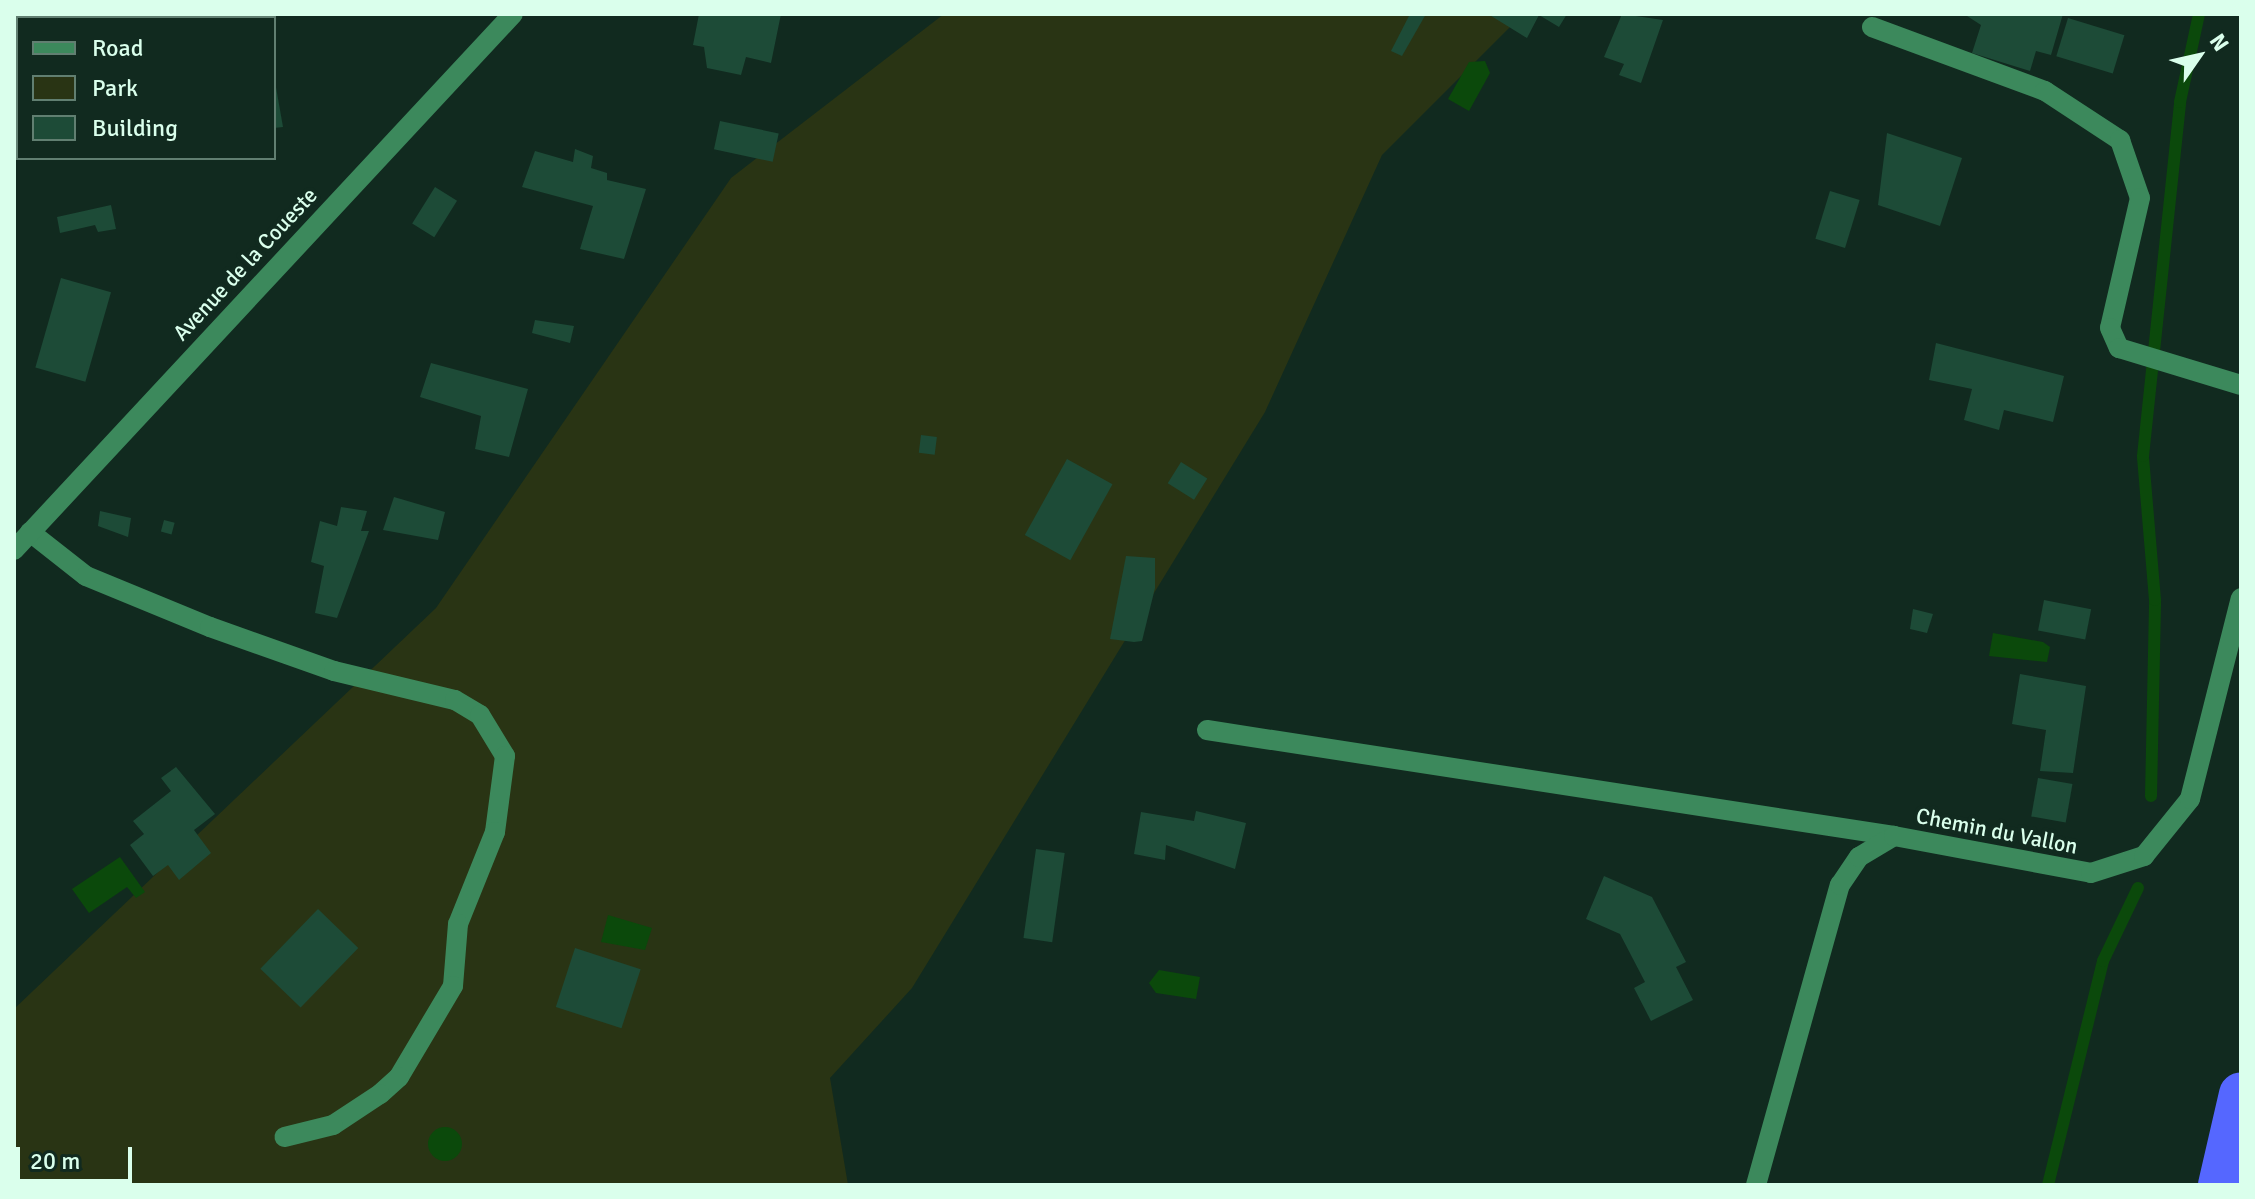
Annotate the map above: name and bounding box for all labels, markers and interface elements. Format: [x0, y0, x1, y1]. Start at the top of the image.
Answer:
legend [16, 16, 276, 160]
north arrow [2159, 16, 2239, 96]
text: N [2204, 28, 2235, 56]
text: Road [92, 33, 143, 63]
text: Park [92, 73, 138, 103]
text: Building [92, 113, 178, 143]
street label: Avenue de la Coueste [167, 182, 323, 346]
street label: Chemin du Vallon [1914, 802, 2080, 860]
scale bar [20, 1131, 136, 1181]
text: 20 m [30, 1146, 80, 1176]

